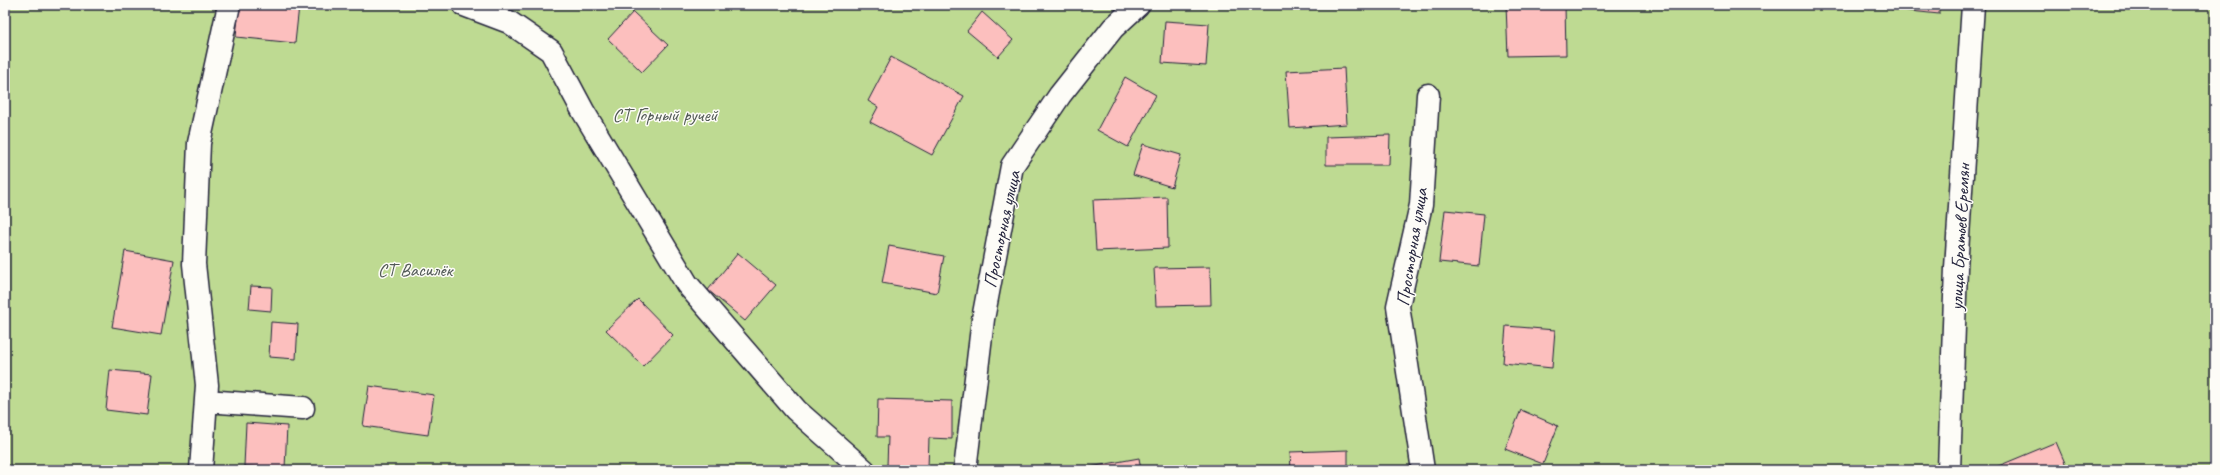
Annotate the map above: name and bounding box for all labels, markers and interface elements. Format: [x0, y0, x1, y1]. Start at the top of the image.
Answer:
park label: СТ Горный ручей [612, 103, 719, 127]
street label: улица Братьев Еремян [1944, 162, 1976, 312]
street label: Просторная улица [978, 167, 1026, 290]
street label: Просторная улица [1391, 185, 1433, 308]
park label: СТ Василёк [378, 258, 454, 282]

